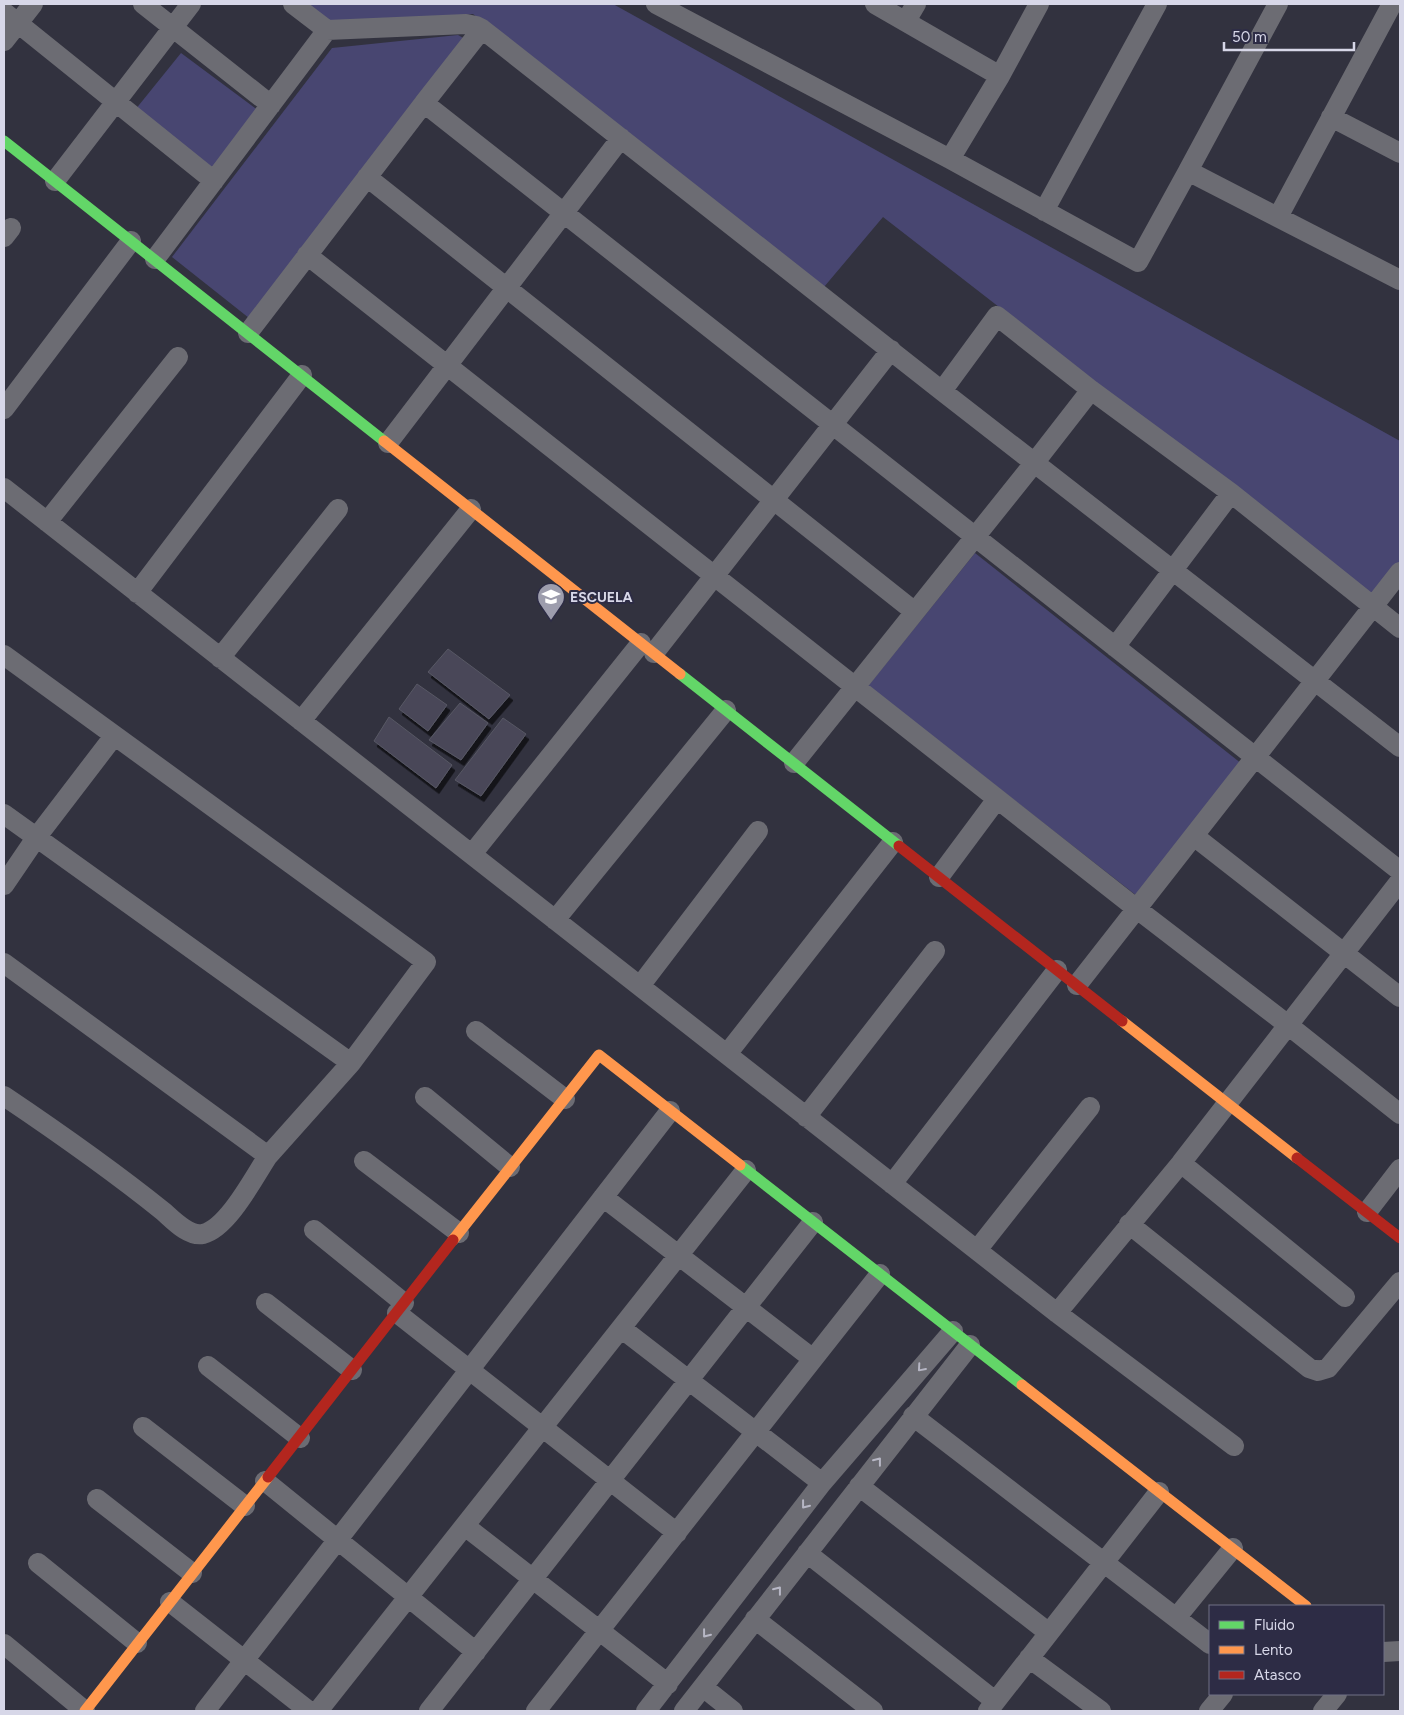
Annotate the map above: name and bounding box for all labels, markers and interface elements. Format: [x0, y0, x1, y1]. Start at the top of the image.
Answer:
scale bar [1224, 20, 1354, 52]
text: 50 m [1232, 28, 1267, 46]
school or university icon: ESCUELA [536, 582, 566, 621]
place label: ESCUELA [570, 589, 633, 606]
one-way arrow [918, 1362, 927, 1371]
one-way arrow [872, 1458, 880, 1467]
one-way arrow [802, 1499, 810, 1508]
one-way arrow [773, 1587, 781, 1596]
legend [1209, 1605, 1384, 1695]
text: Fluido [1254, 1616, 1295, 1634]
one-way arrow [703, 1628, 711, 1637]
text: Lento [1254, 1641, 1293, 1659]
text: Atasco [1254, 1666, 1302, 1684]

